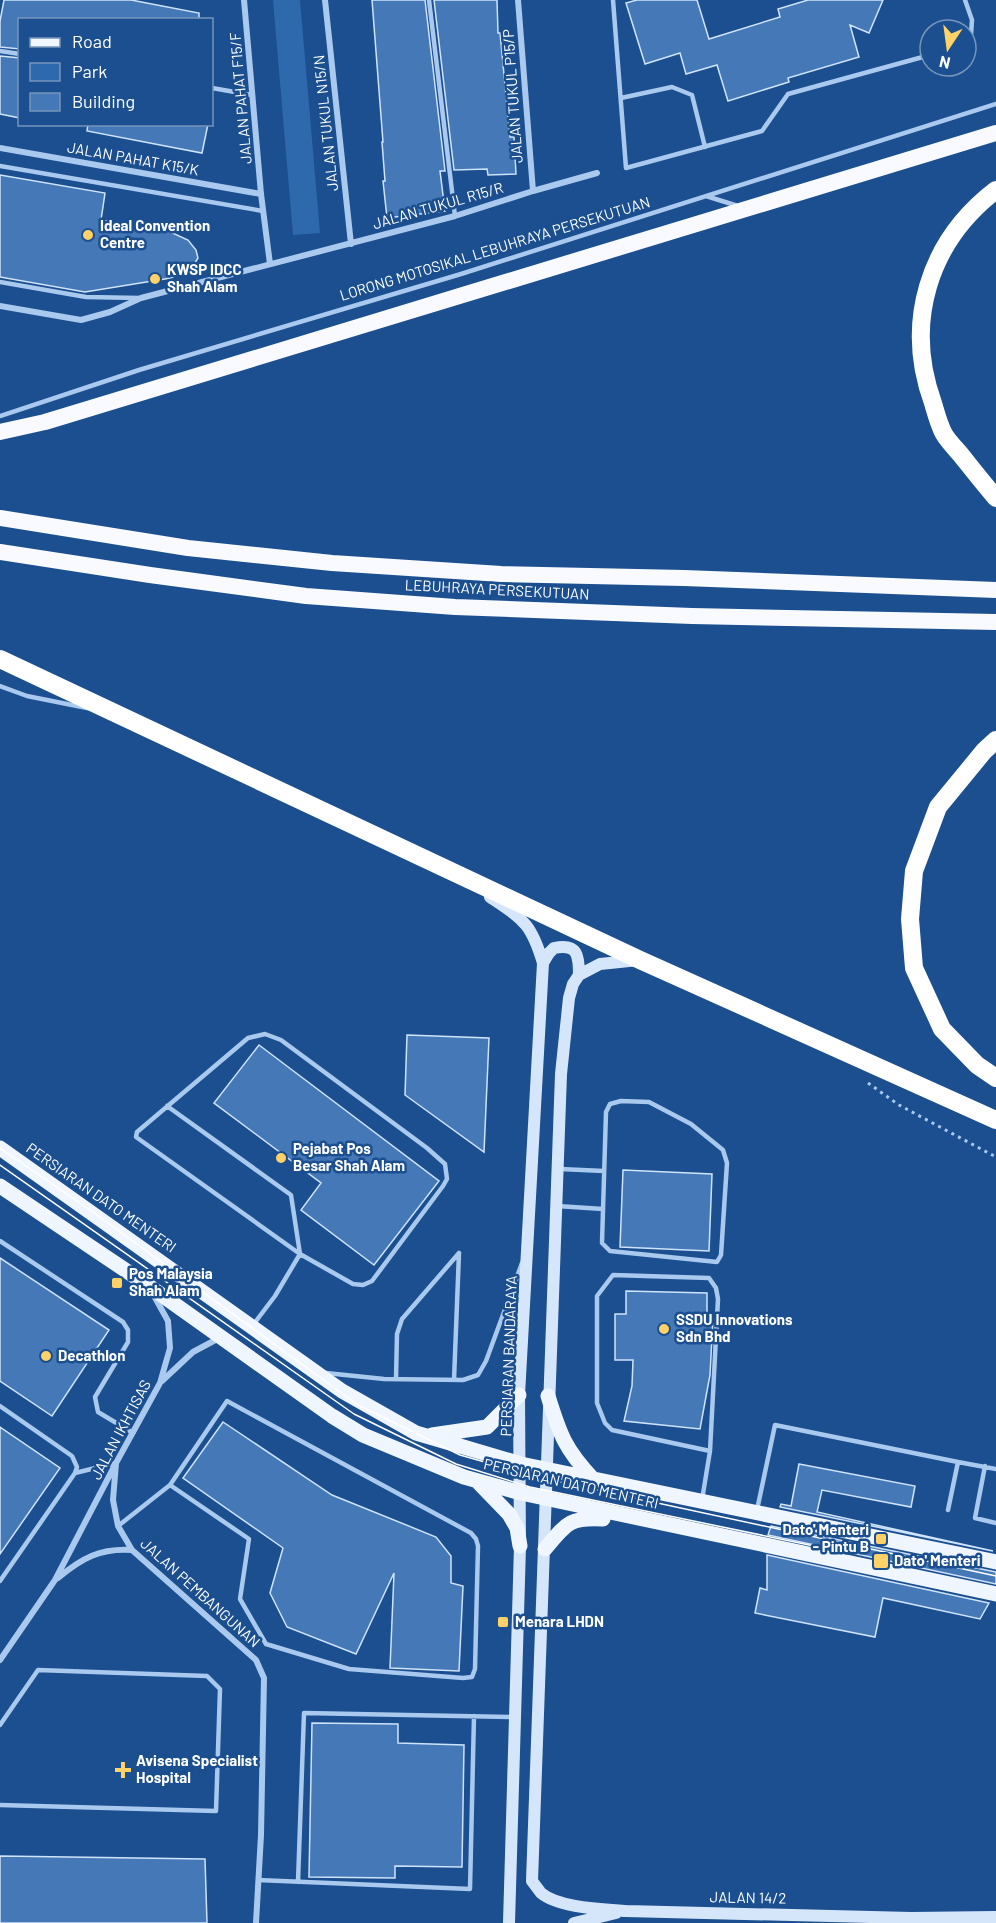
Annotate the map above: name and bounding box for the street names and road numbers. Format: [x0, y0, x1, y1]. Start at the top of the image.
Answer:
street label: JALAN TUKUL P15/P [498, 28, 526, 164]
street label: JALAN PAHAT F15/F [225, 31, 255, 165]
street label: JALAN TUKUL N15/N [309, 54, 341, 192]
street label: JALAN PAHAT K15/K [66, 138, 200, 178]
street label: JALAN TUKUL R15/R [370, 178, 505, 232]
street label: LORONG MOTOSIKAL LEBUHRAYA PERSEKUTUAN [337, 192, 652, 304]
street label: LEBUHRAYA PERSEKUTUAN [404, 575, 590, 603]
street label: PERSIARAN DATO MENTERI [23, 1139, 180, 1256]
street label: PERSIARAN BANDARAYA [496, 1275, 520, 1437]
street label: JALAN IKHTISAS [86, 1377, 154, 1482]
street label: PERSIARAN DATO MENTERI [482, 1454, 660, 1512]
street label: JALAN PEMBANGUNAN [137, 1534, 264, 1651]
street label: JALAN 14/2 [710, 1887, 786, 1907]

